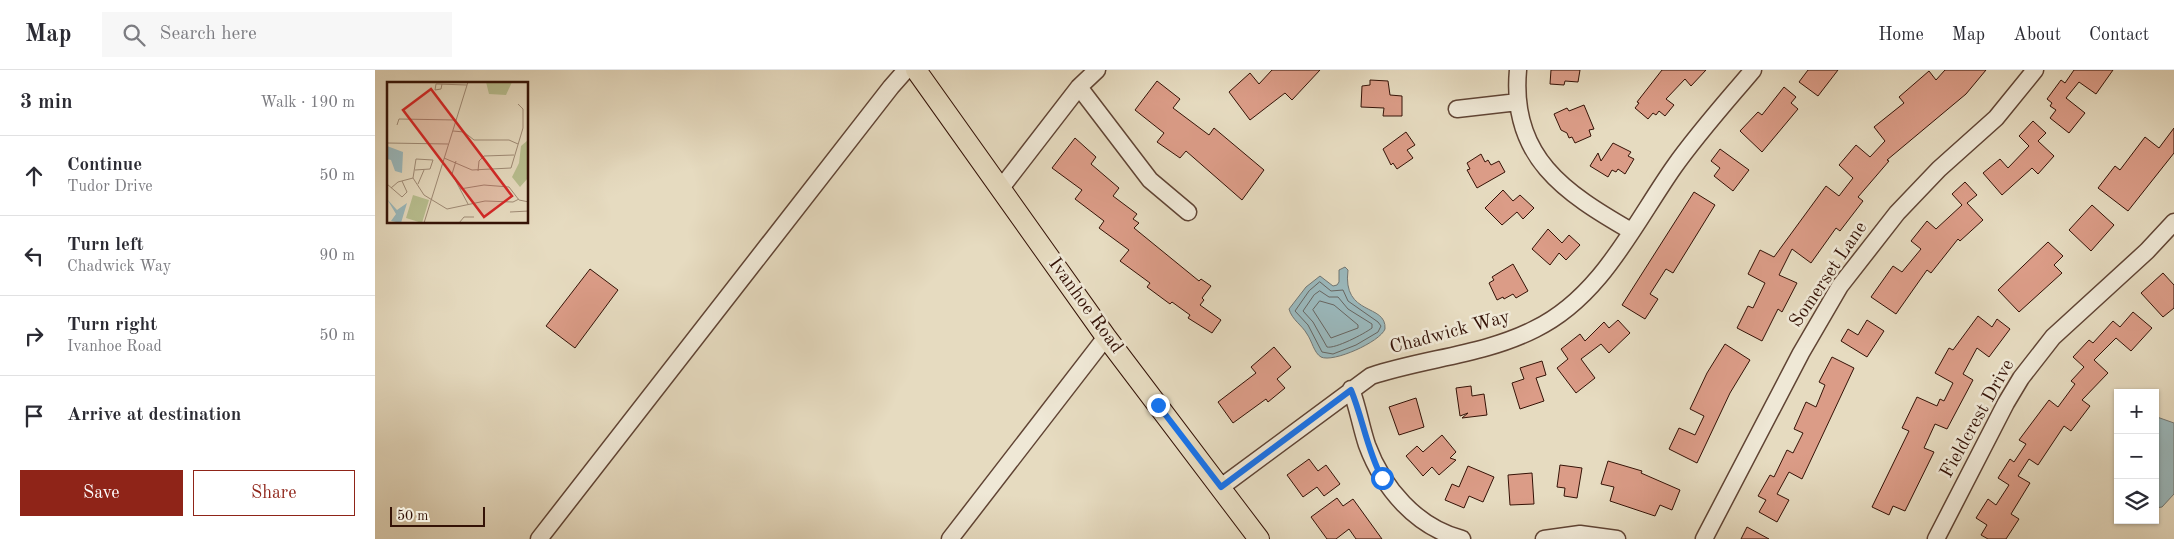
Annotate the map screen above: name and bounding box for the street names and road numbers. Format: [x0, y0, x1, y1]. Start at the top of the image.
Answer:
street label: Somerset Lane [1787, 219, 1871, 331]
street label: Ivanhoe Road [1044, 255, 1126, 357]
street label: Chadwick Way [1388, 308, 1512, 358]
street label: Fieldcrest Drive [1938, 356, 2018, 482]

